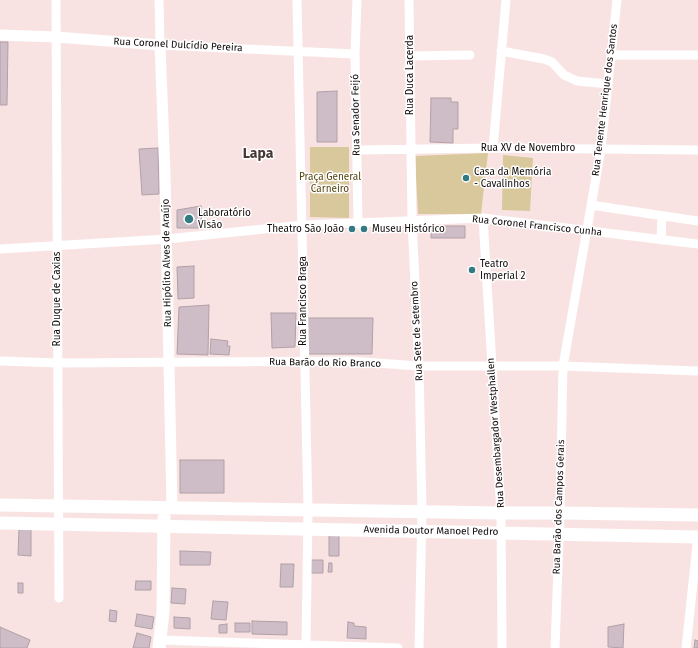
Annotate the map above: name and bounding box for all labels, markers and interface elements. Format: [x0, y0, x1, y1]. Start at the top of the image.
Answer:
street label: Rua Tenente Henrique dos Santos [590, 23, 620, 177]
street label: Rua Duca Lacerda [404, 35, 416, 115]
street label: Rua Coronel Dulcídio Pereira [113, 36, 243, 54]
street label: Rua Senador Feijó [349, 74, 363, 156]
street label: Rua XV de Novembro [481, 142, 575, 154]
district label: Lapa [243, 146, 273, 162]
place label: Casa da Memória - Cavalinhos [474, 166, 551, 190]
park label: Praça General Carneiro [299, 171, 361, 194]
marker: Casa da Memória - Cavalinhos [461, 173, 471, 183]
street label: Rua Hipólito Alves de Araújo [160, 199, 174, 327]
place label: Laboratório Visão [198, 207, 251, 230]
marker: Laboratório Visão [183, 213, 195, 225]
street label: Rua Coronel Francisco Cunha [471, 213, 603, 239]
place label: Theatro São João [267, 223, 344, 235]
place label: Museu Histórico [372, 223, 445, 235]
marker: Theatro São João [347, 224, 357, 234]
marker: Museu Histórico [359, 224, 369, 234]
street label: Rua Duque de Caxias [51, 252, 63, 346]
street label: Rua Francisco Braga [297, 256, 309, 346]
place label: Teatro Imperial 2 [480, 258, 525, 282]
marker: Teatro Imperial 2 [467, 265, 477, 275]
street label: Rua Sete de Setembro [408, 281, 426, 381]
street label: Rua Barão do Rio Branco [269, 356, 381, 370]
street label: Rua Desembargador Westphallen [485, 358, 507, 508]
street label: Rua Barão dos Campos Gerais [551, 439, 567, 575]
street label: Avenida Doutor Manoel Pedro [363, 524, 499, 538]

